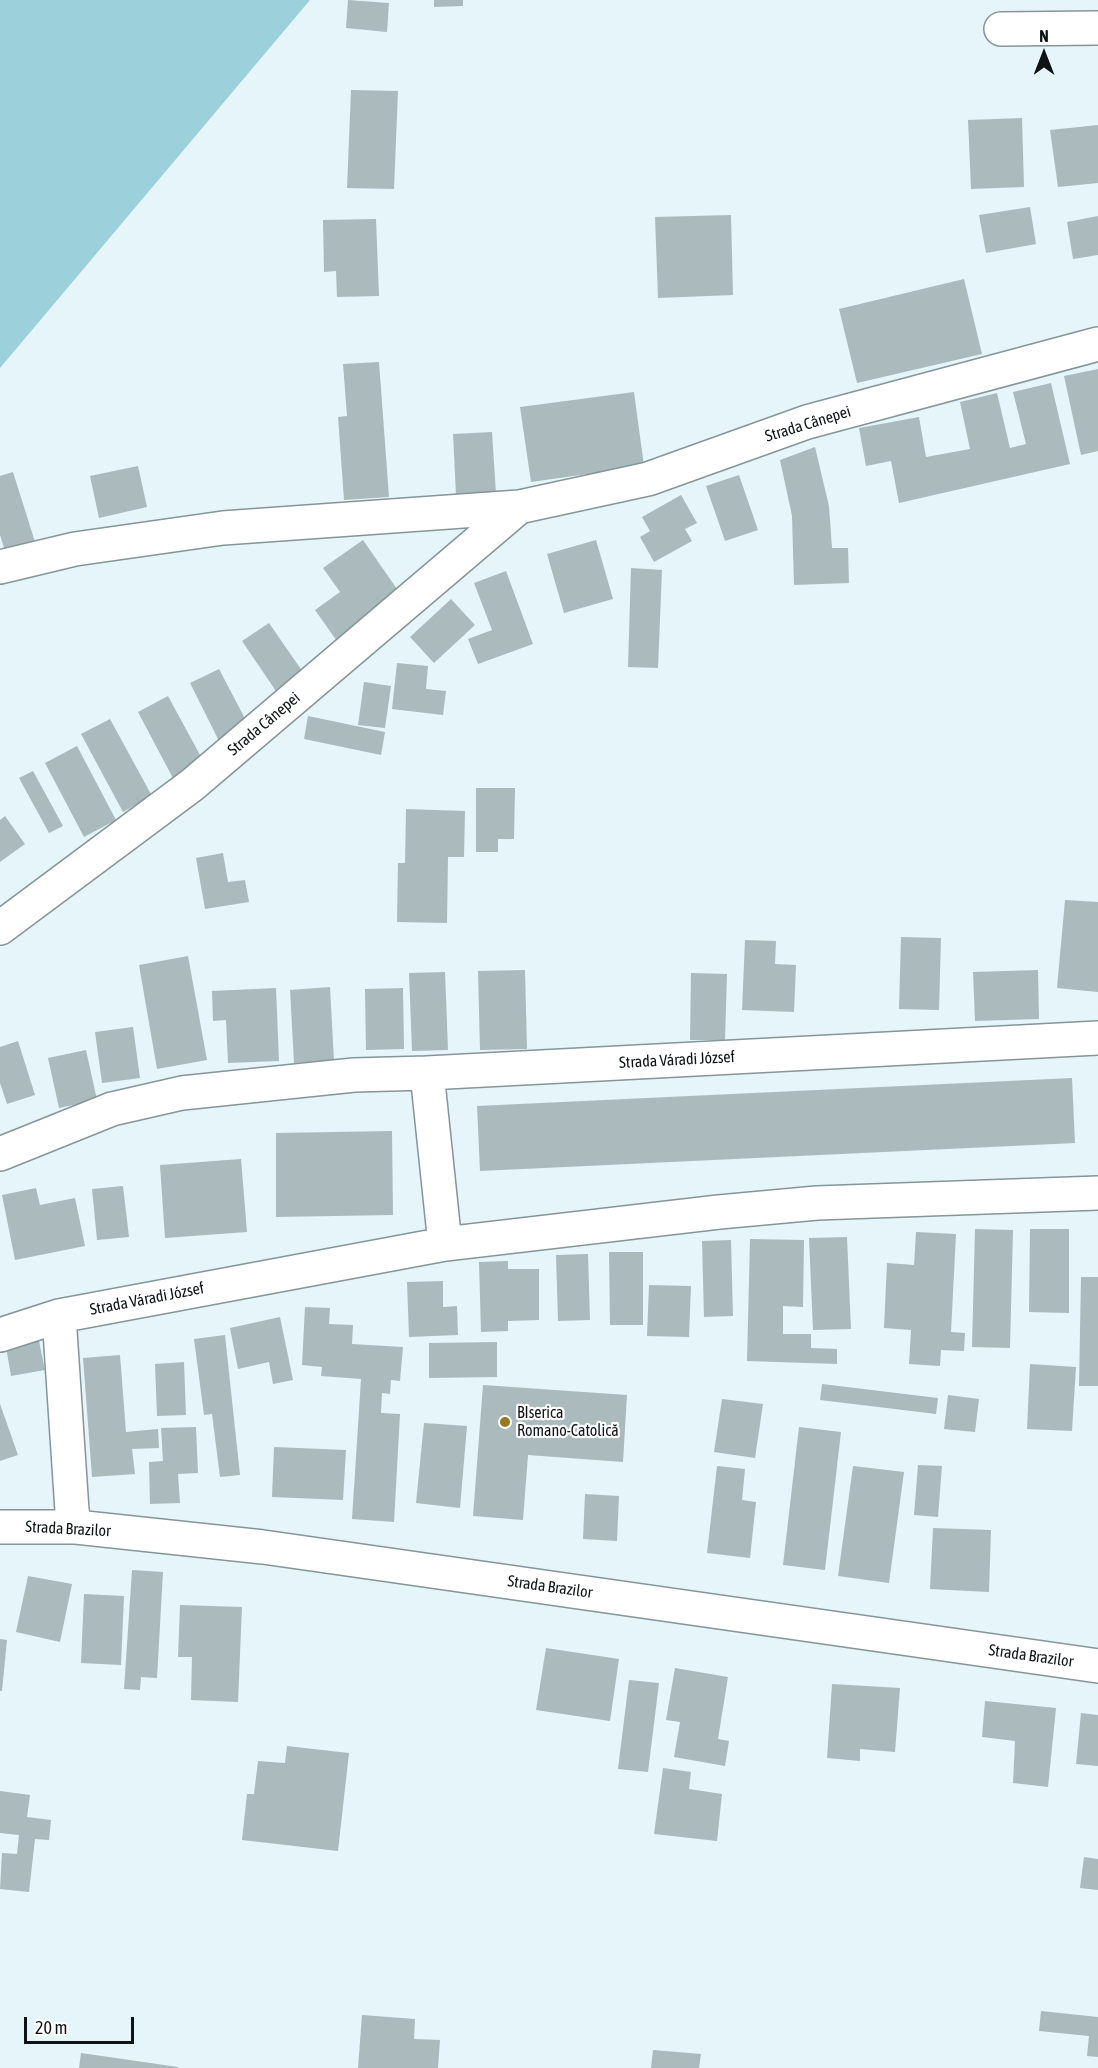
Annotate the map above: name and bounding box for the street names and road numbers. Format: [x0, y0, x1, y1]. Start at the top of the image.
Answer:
street label: Strada Cânepei [763, 402, 853, 446]
street label: Strada Cânepei [224, 688, 304, 760]
street label: Strada Váradi József [619, 1047, 735, 1073]
street label: Strada Váradi József [88, 1279, 206, 1319]
street label: Strada Brazilor [25, 1517, 111, 1541]
street label: Strada Brazilor [506, 1572, 594, 1602]
street label: Strada Brazilor [987, 1641, 1075, 1671]

